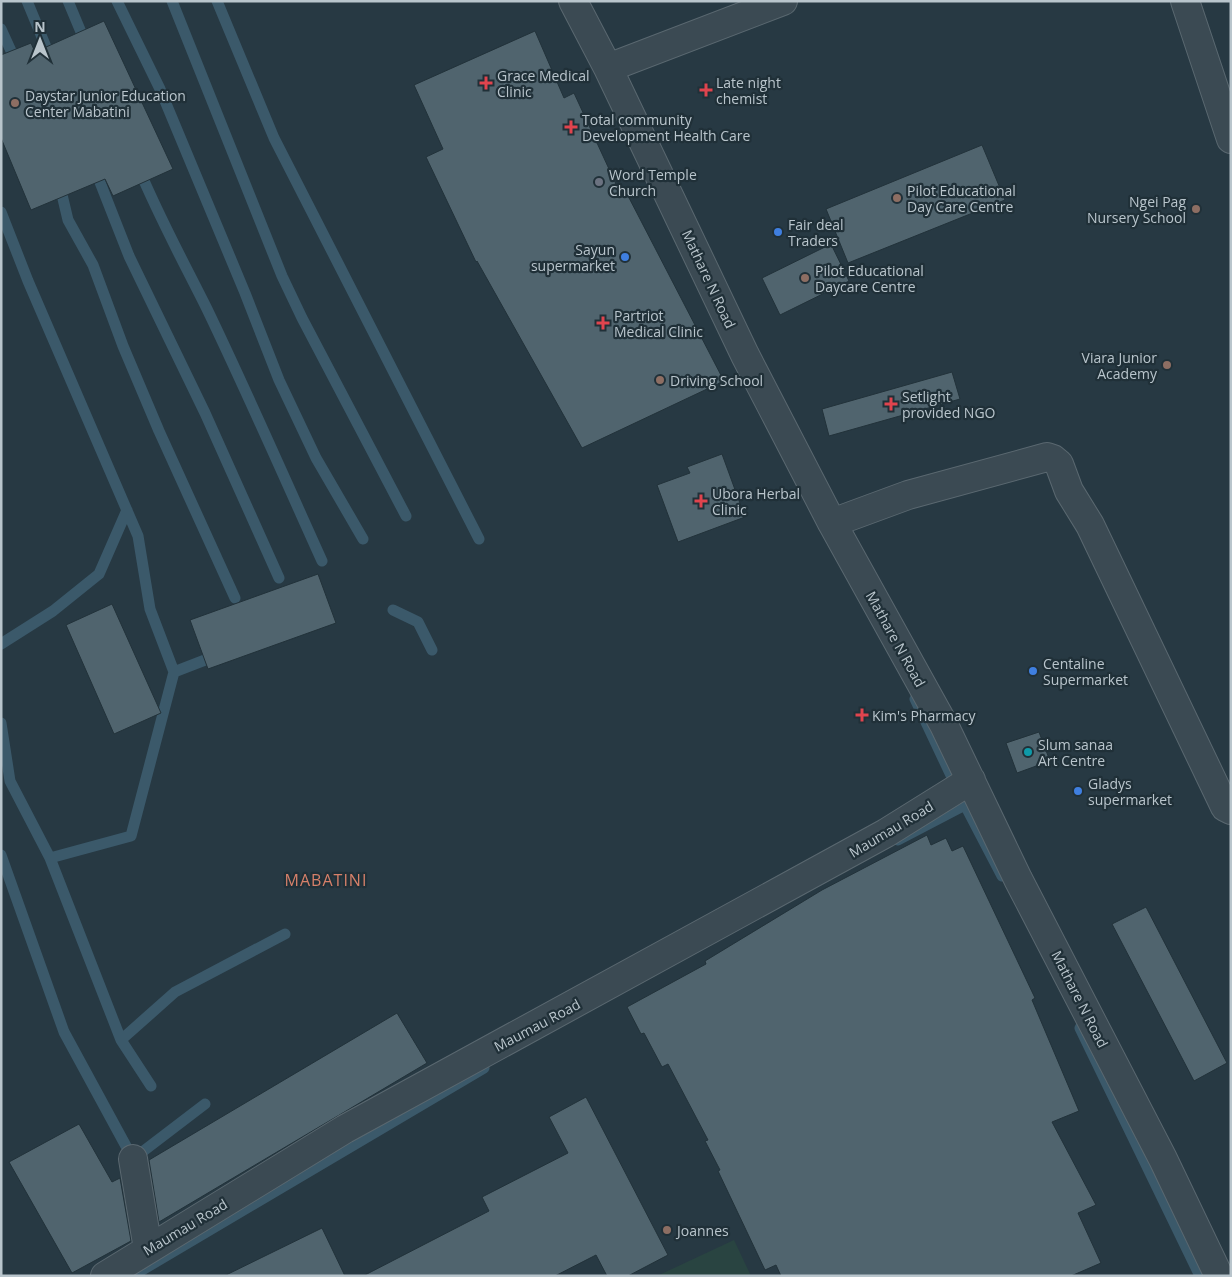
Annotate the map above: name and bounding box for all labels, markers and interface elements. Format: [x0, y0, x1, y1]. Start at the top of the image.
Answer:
north arrow [15, 15, 65, 65]
text: N [34, 17, 46, 36]
place label: Grace Medical Clinic [497, 66, 589, 101]
place label: Late night chemist [716, 73, 781, 108]
marker: Grace Medical Clinic [479, 76, 493, 90]
marker: Late night chemist [700, 84, 712, 96]
place label: Daystar Junior Education Center Mabatini [25, 86, 186, 121]
marker: Daystar Junior Education Center Mabatini [9, 97, 21, 109]
place label: Total community Development Health Care [582, 110, 750, 145]
marker: Total community Development Health Care [564, 120, 578, 134]
place label: Word Temple Church [609, 165, 697, 200]
marker: Word Temple Church [593, 176, 605, 188]
place label: Pilot Educational Day Care Centre [907, 181, 1016, 216]
marker: Pilot Educational Day Care Centre [891, 192, 903, 204]
place label: Ngei Pag Nursery School [1087, 192, 1186, 227]
marker: Ngei Pag Nursery School [1190, 203, 1202, 215]
place label: Fair deal Traders [788, 215, 844, 250]
marker: Fair deal Traders [772, 226, 784, 238]
street label: Mathare N Road [678, 227, 740, 331]
place label: Sayun supermarket [531, 240, 615, 275]
marker: Sayun supermarket [619, 251, 631, 263]
place label: Pilot Educational Daycare Centre [815, 261, 924, 296]
marker: Pilot Educational Daycare Centre [799, 272, 811, 284]
place label: Partriot Medical Clinic [614, 306, 703, 341]
marker: Partriot Medical Clinic [596, 316, 610, 330]
place label: Viara Junior Academy [1082, 348, 1158, 383]
marker: Viara Junior Academy [1161, 359, 1173, 371]
place label: Driving School [670, 371, 763, 390]
marker: Driving School [654, 374, 666, 386]
place label: Setlight provided NGO [902, 387, 996, 422]
marker: Setlight provided NGO [884, 397, 898, 411]
place label: Ubora Herbal Clinic [712, 484, 800, 519]
marker: Ubora Herbal Clinic [694, 494, 708, 508]
street label: Mathare N Road [862, 588, 930, 690]
place label: Centaline Supermarket [1043, 654, 1128, 689]
marker: Centaline Supermarket [1027, 665, 1039, 677]
place label: Kim's Pharmacy [872, 706, 976, 725]
marker: Kim's Pharmacy [856, 709, 868, 721]
place label: Slum sanaa Art Centre [1038, 735, 1113, 770]
marker: Slum sanaa Art Centre [1022, 746, 1034, 758]
place label: Gladys supermarket [1088, 774, 1172, 809]
marker: Gladys supermarket [1072, 785, 1084, 797]
street label: Maumau Road [845, 796, 937, 862]
district label: MABATINI [285, 869, 367, 891]
street label: Mathare N Road [1047, 947, 1113, 1051]
street label: Maumau Road [490, 994, 584, 1056]
street label: Maumau Road [139, 1194, 231, 1260]
place label: Joannes [675, 1221, 729, 1240]
marker: Joannes [661, 1224, 673, 1236]

